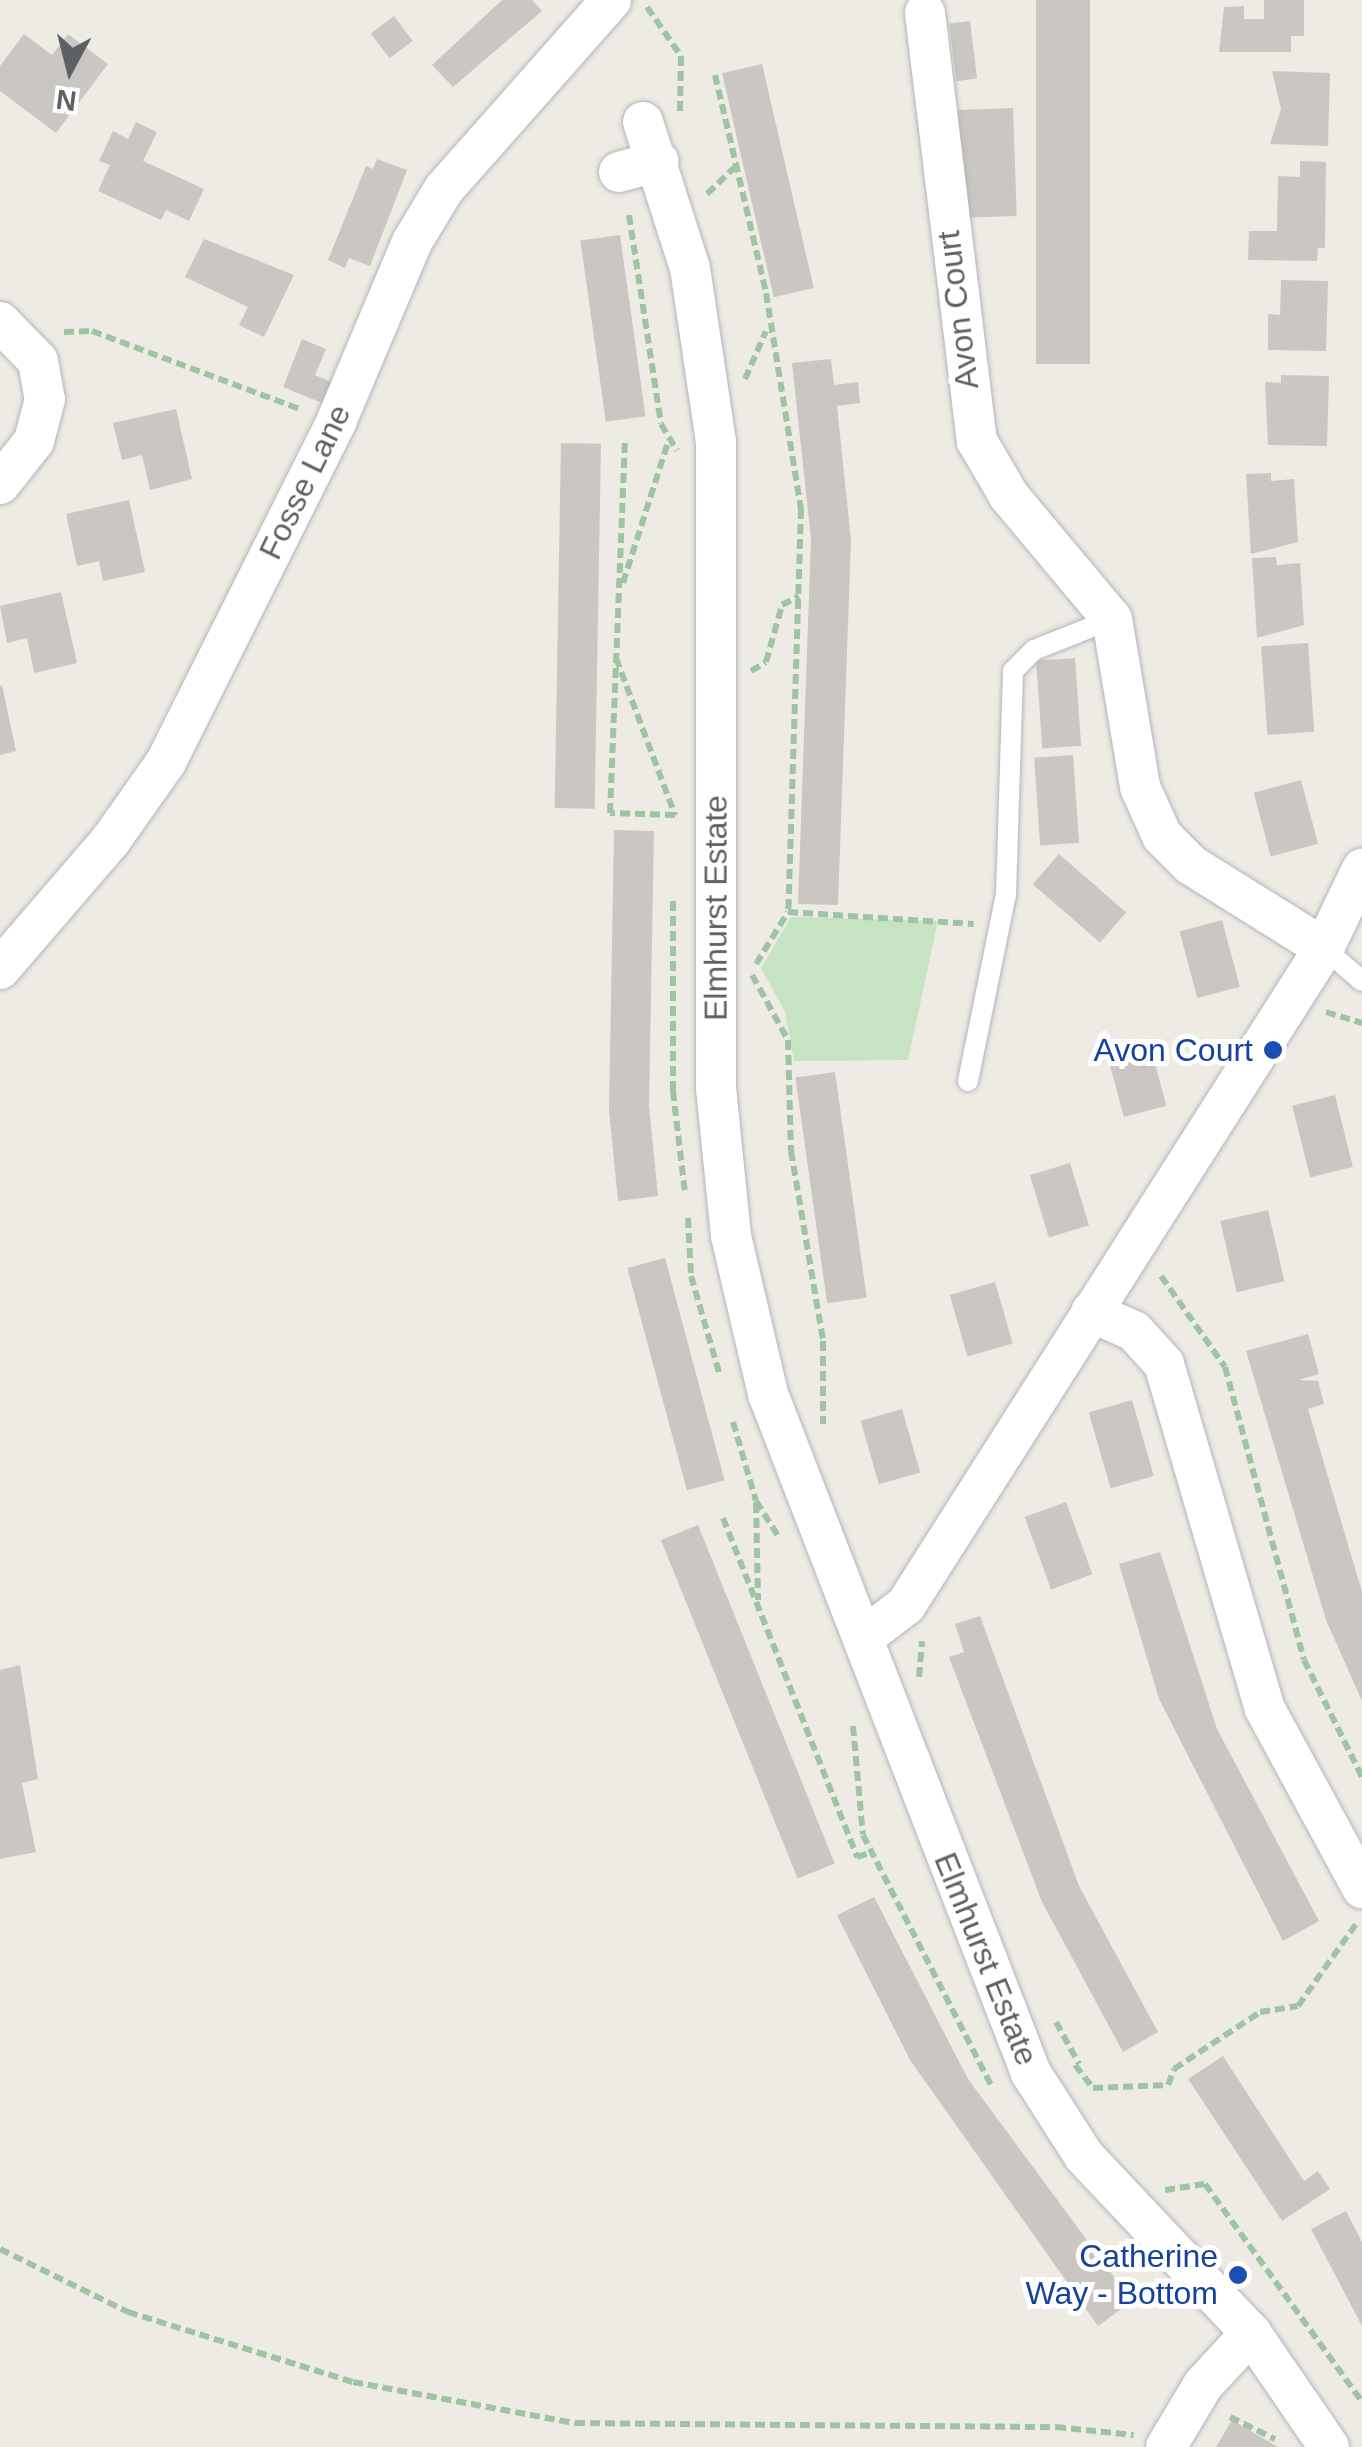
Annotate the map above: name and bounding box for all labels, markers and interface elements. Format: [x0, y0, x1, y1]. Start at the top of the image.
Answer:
north arrow [20, 20, 120, 120]
text: N [54, 84, 78, 117]
street label: Avon Court [929, 229, 987, 391]
street label: Fosse Lane [251, 398, 359, 566]
street label: Elmhurst Estate [697, 795, 735, 1021]
place label: Avon Court [1094, 1031, 1253, 1069]
marker: Avon Court [1262, 1039, 1284, 1061]
street label: Elmhurst Estate [926, 1847, 1046, 2071]
place label: Catherine Way - Bottom [1025, 2238, 1218, 2313]
marker: Catherine Way - Bottom [1227, 2264, 1249, 2286]

